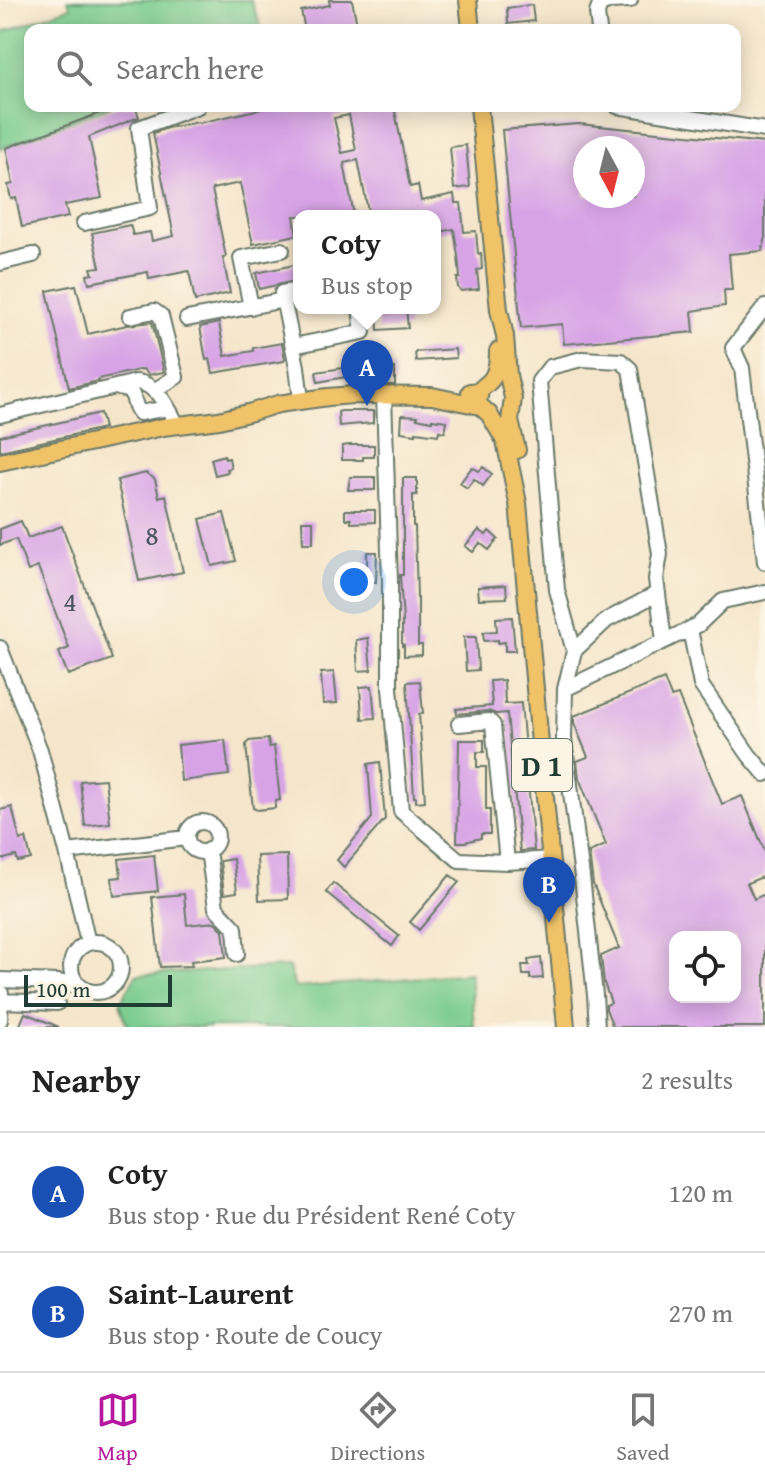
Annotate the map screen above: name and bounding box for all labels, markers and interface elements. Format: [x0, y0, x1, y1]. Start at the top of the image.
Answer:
search box [24, 24, 741, 112]
icon: search [52, 46, 96, 90]
text: Search here [116, 46, 264, 90]
north arrow [573, 136, 645, 208]
popup [293, 210, 441, 314]
text: Coty [321, 221, 381, 265]
text: Bus stop [321, 265, 413, 304]
pin: A [341, 340, 393, 406]
house number: 8 [145, 514, 159, 555]
your location [334, 562, 374, 602]
house number: 4 [63, 580, 77, 621]
road number: D 1 [512, 739, 572, 791]
pin: B [523, 857, 575, 923]
map controls [669, 931, 741, 1003]
button: locate [669, 931, 741, 1003]
scale bar [24, 971, 172, 1007]
text: 100 m [36, 973, 91, 1005]
text: Nearby [32, 1055, 141, 1104]
text: 2 results [641, 1060, 733, 1099]
text: Coty [108, 1151, 168, 1195]
text: A [50, 1173, 66, 1212]
text: 120 m [668, 1173, 733, 1212]
text: Bus stop · Rue du Président René Coty [108, 1195, 515, 1234]
text: Saint-Laurent [108, 1271, 294, 1315]
text: B [50, 1293, 66, 1332]
text: 270 m [668, 1293, 733, 1332]
text: Bus stop · Route de Coucy [108, 1315, 383, 1354]
tab: Map [96, 1388, 140, 1468]
tab: Directions [331, 1388, 425, 1468]
tab: Saved [616, 1388, 669, 1468]

